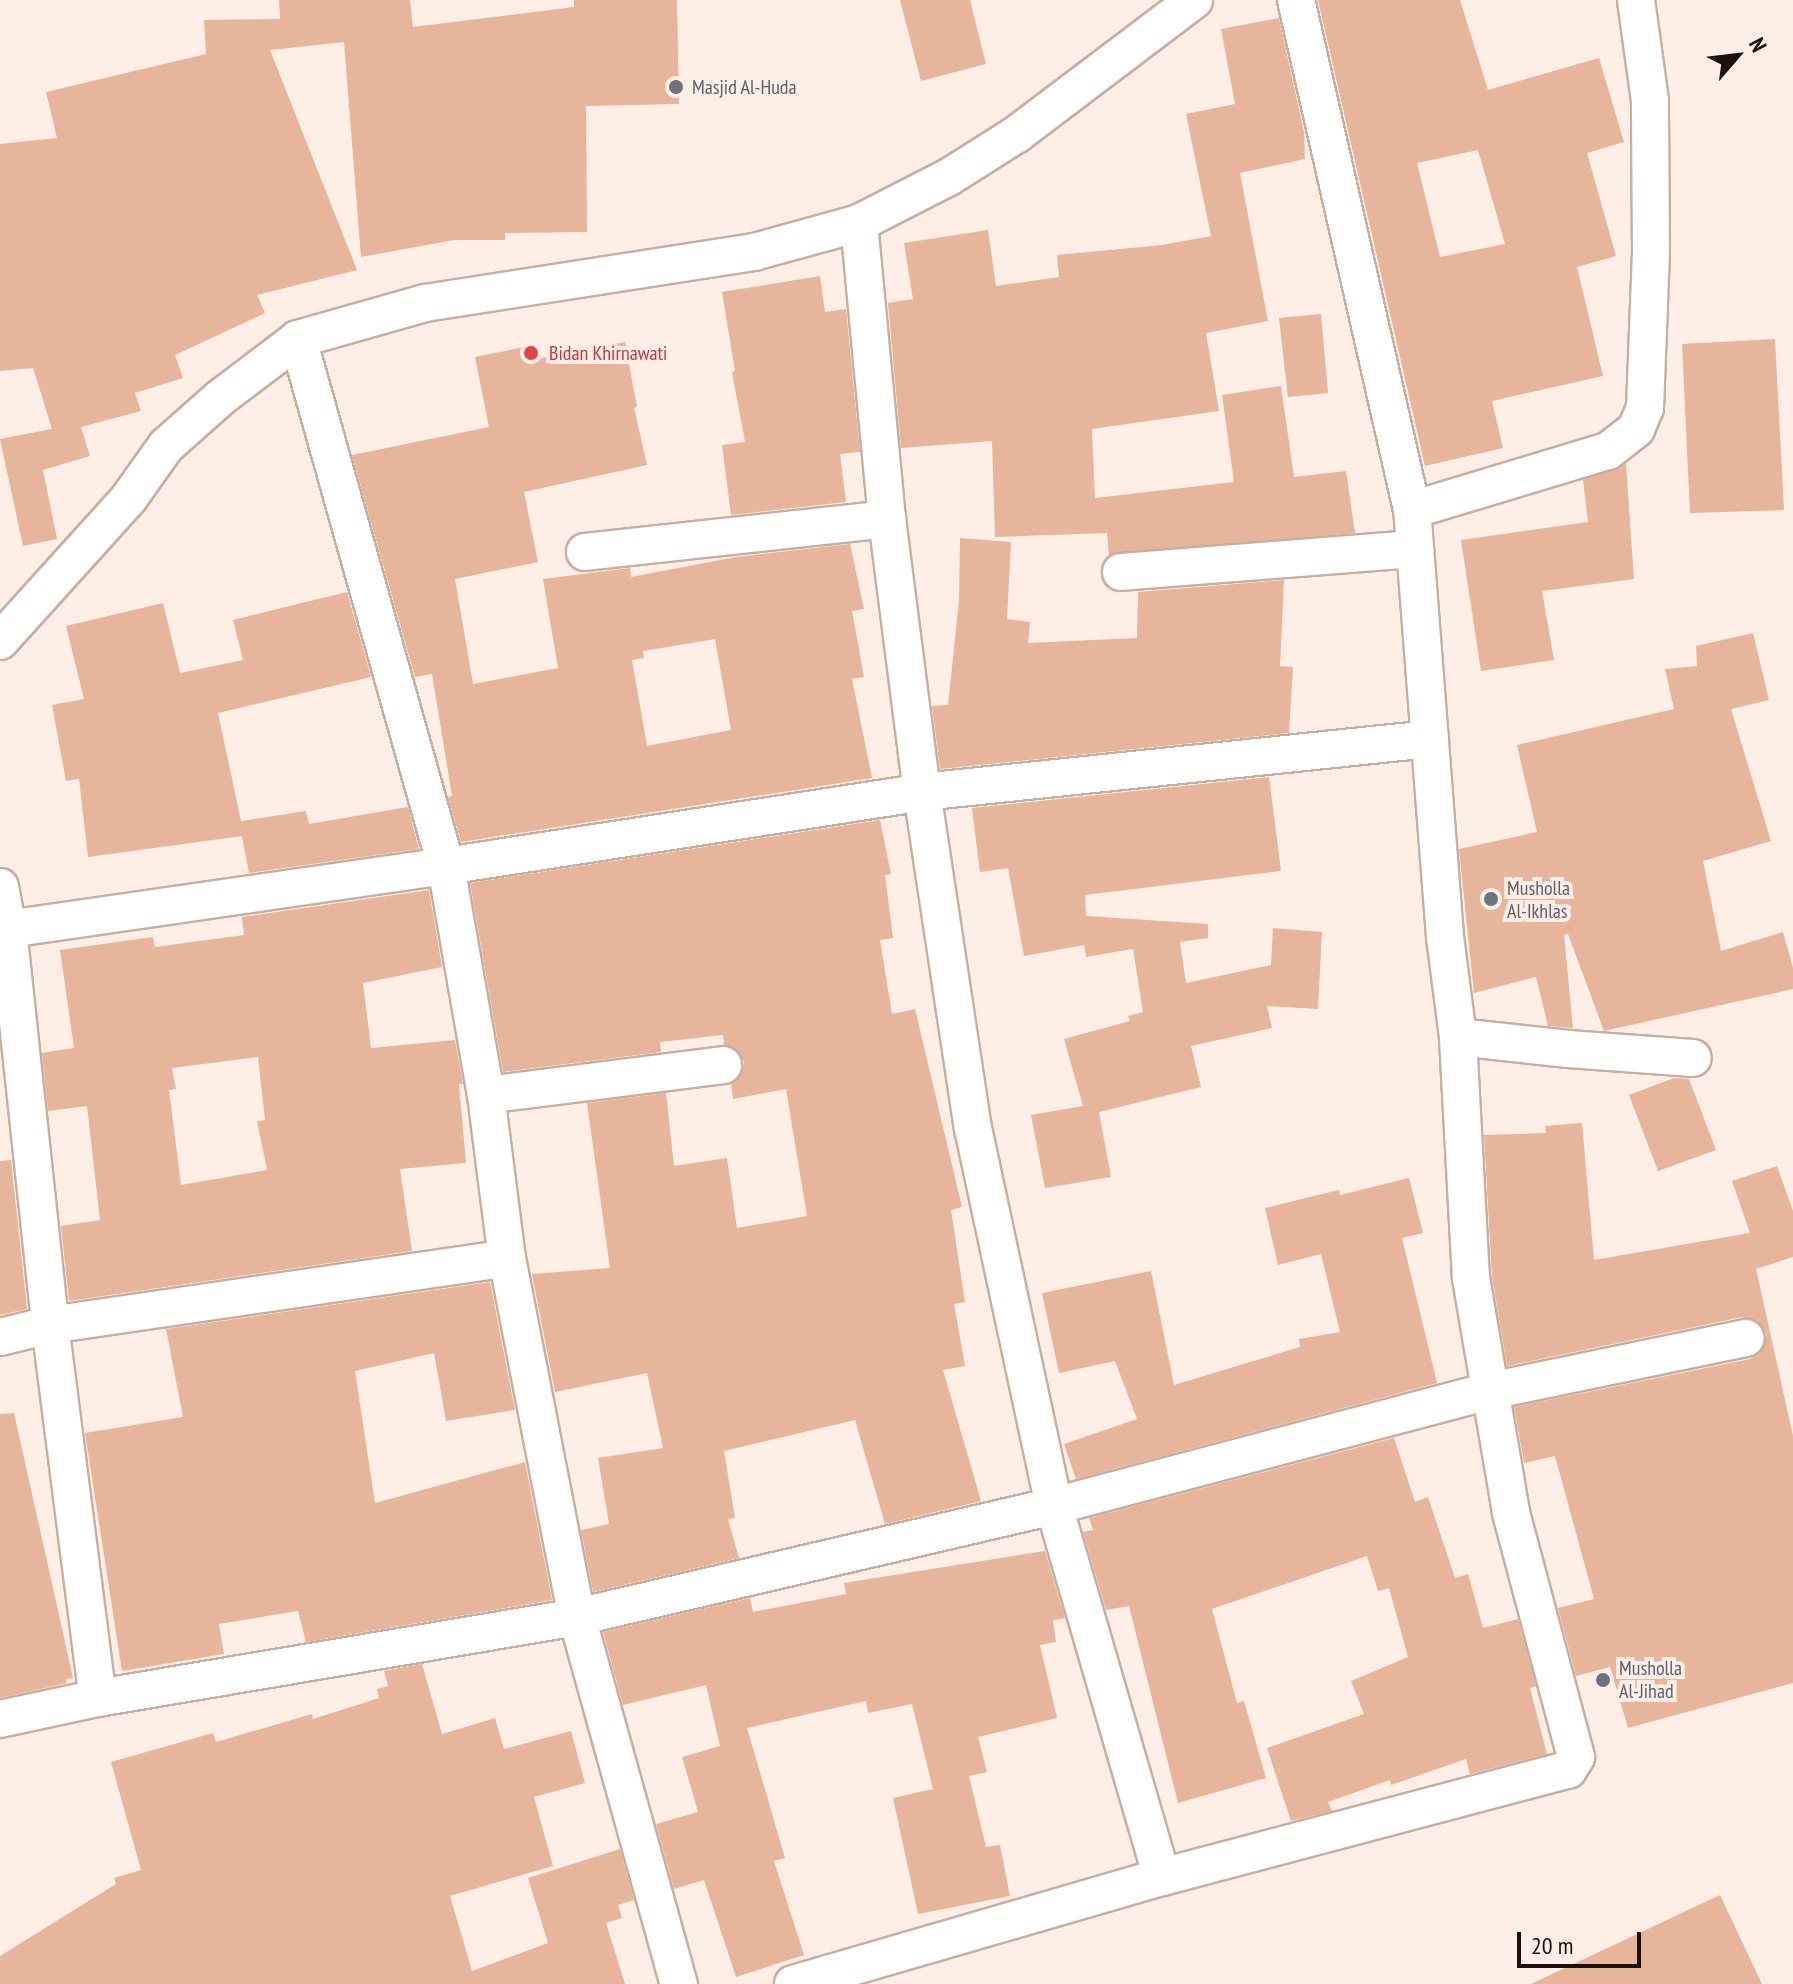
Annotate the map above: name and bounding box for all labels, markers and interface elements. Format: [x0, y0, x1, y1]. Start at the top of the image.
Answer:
north arrow [1697, 16, 1777, 96]
text: N [1743, 33, 1773, 57]
place label: Masjid Al-Huda [692, 75, 797, 99]
marker: Masjid Al-Huda [667, 78, 685, 96]
place label: Bidan Khirnawati [549, 341, 667, 365]
marker: Bidan Khirnawati [520, 342, 542, 364]
place label: Musholla Al-Ikhlas [1507, 876, 1570, 923]
marker: Musholla Al-Ikhlas [1482, 890, 1500, 908]
place label: Musholla Al-Jihad [1619, 1656, 1682, 1703]
marker: Musholla Al-Jihad [1594, 1671, 1612, 1689]
scale bar [1521, 1916, 1645, 1966]
text: 20 m [1531, 1930, 1573, 1961]

